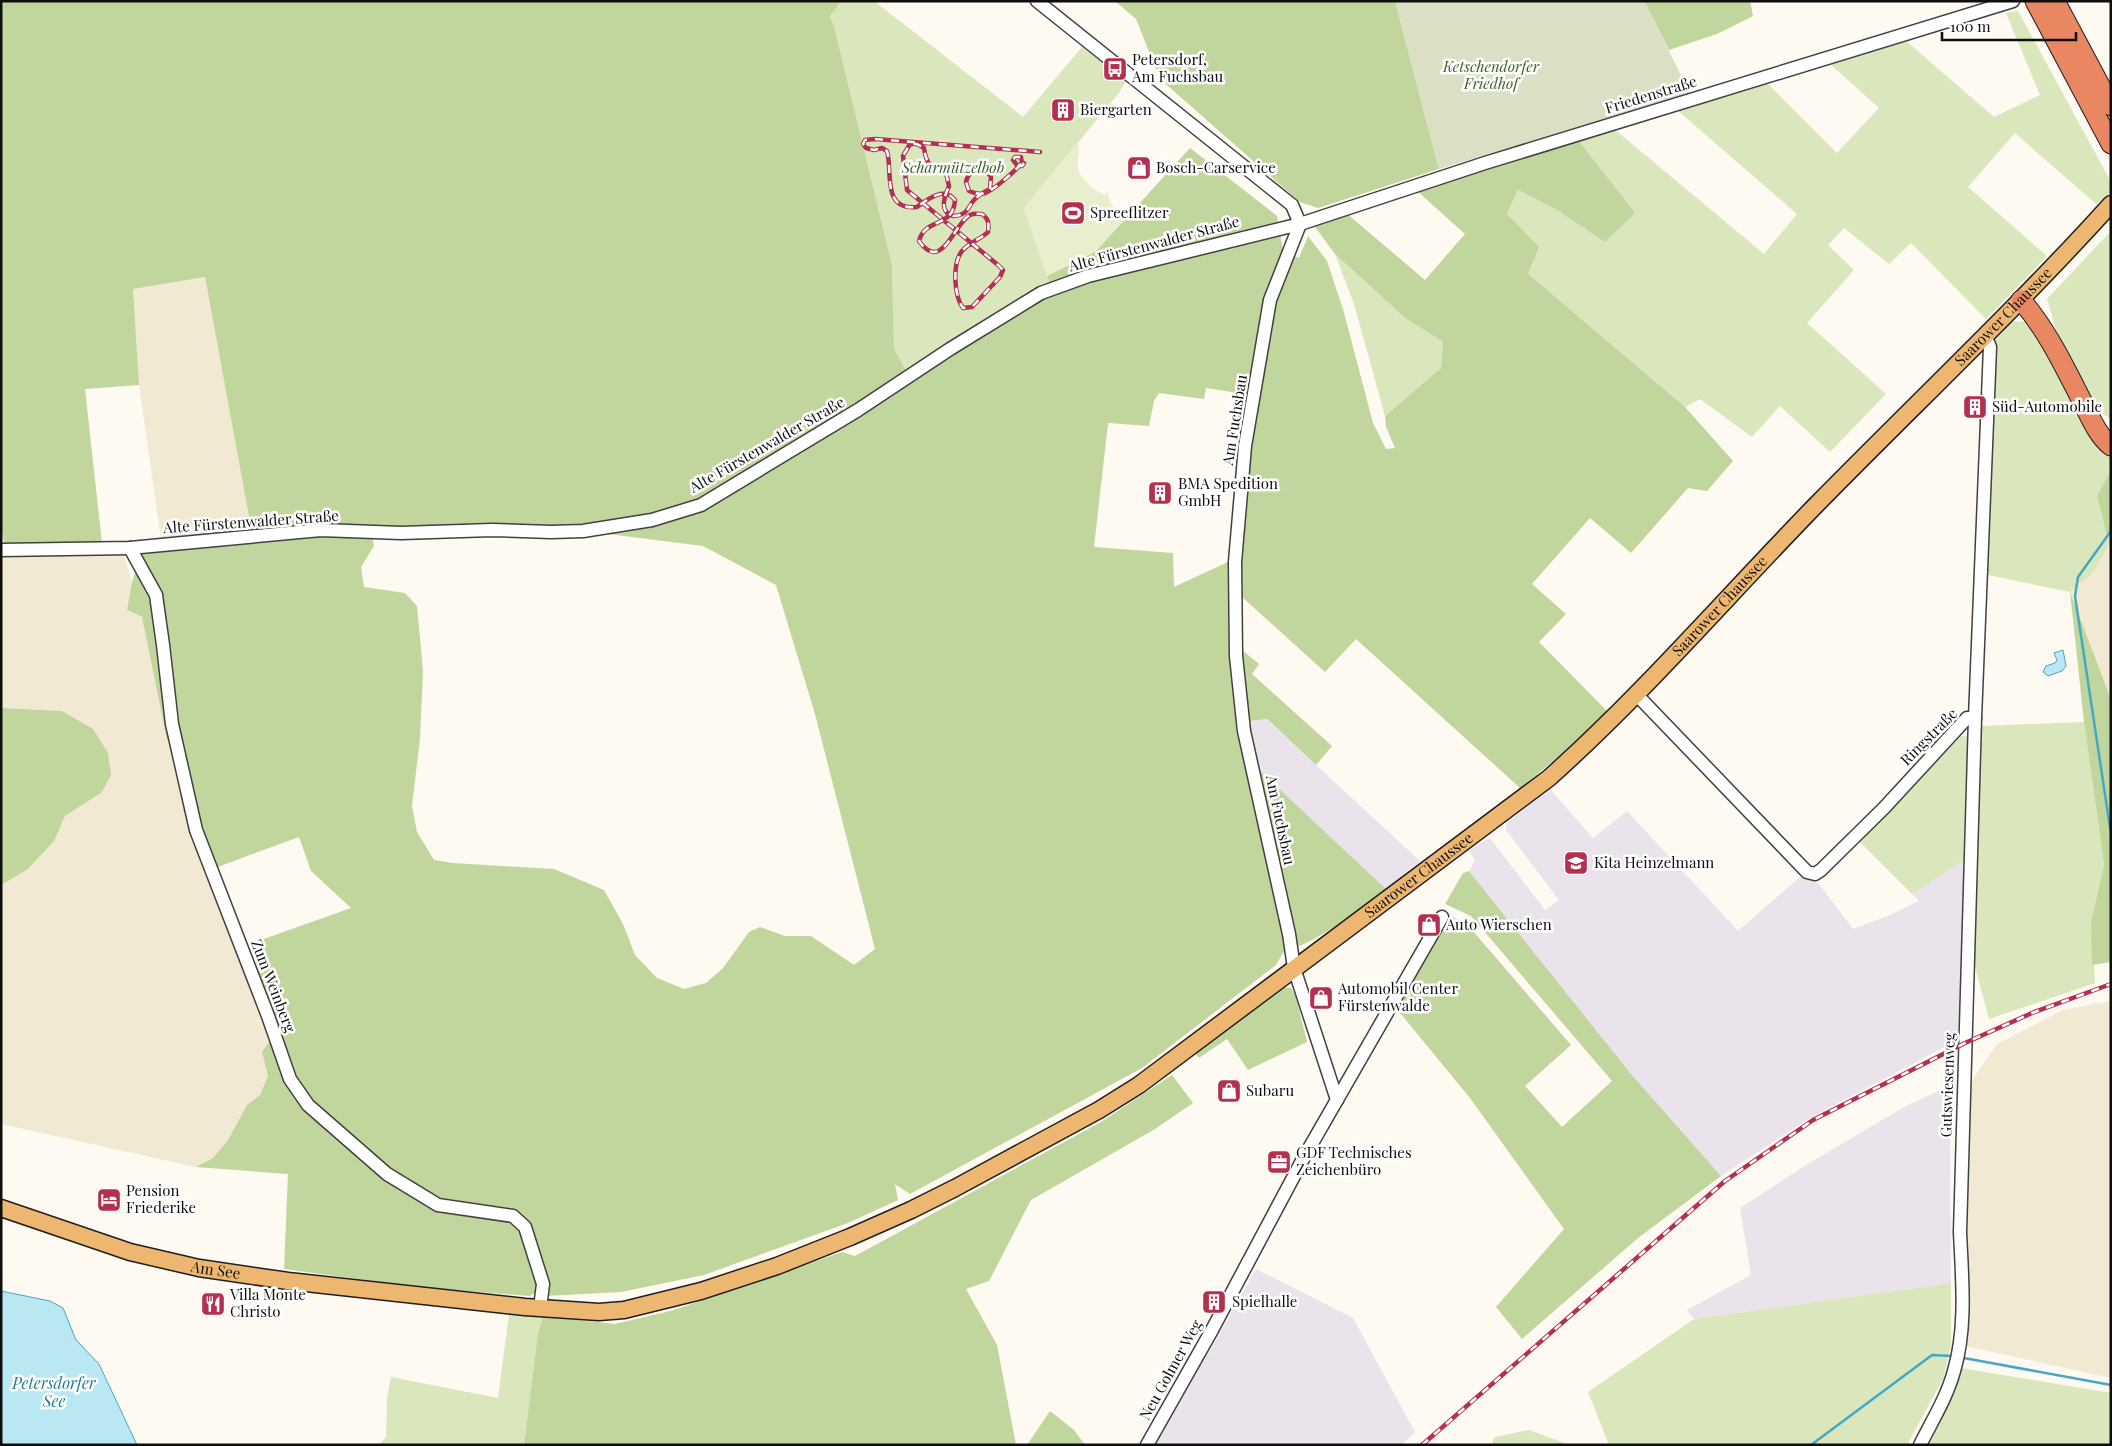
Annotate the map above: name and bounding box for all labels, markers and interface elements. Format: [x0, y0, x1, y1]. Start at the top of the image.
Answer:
scale bar [1942, 10, 2076, 42]
text: 100 m [1950, 16, 1991, 36]
place label: Petersdorf, Am Fuchsbau [1131, 49, 1223, 86]
bus stop icon: Petersdorf, Am Fuchsbau [1102, 56, 1128, 82]
park label: Ketschendorfer Friedhof [1442, 56, 1540, 93]
street label: Friedenstraße [1602, 71, 1699, 117]
building icon: Biergarten [1050, 97, 1076, 123]
place label: Biergarten [1080, 99, 1152, 119]
shop icon: Bosch-Carservice [1126, 155, 1152, 181]
park label: Scharmützelbob [901, 157, 1004, 177]
place label: Bosch-Carservice [1156, 157, 1276, 177]
sports icon: Spreeflitzer [1060, 200, 1086, 226]
place label: Spreeflitzer [1090, 202, 1169, 222]
street label: Alte Fürstenwalder Straße [1065, 211, 1241, 276]
street label: Saarower Chaussee [1950, 263, 2056, 370]
street label: Am Fuchsbau [1217, 373, 1251, 467]
street label: Alte Fürstenwalder Straße [684, 391, 848, 497]
building icon: Süd-Automobile [1962, 394, 1988, 420]
place label: Süd-Automobile [1992, 396, 2102, 416]
place label: BMA Spedition GmbH [1178, 473, 1278, 510]
building icon: BMA Spedition GmbH [1147, 480, 1173, 506]
street label: Alte Fürstenwalder Straße [161, 505, 339, 537]
street label: Saarower Chaussee [1667, 551, 1771, 660]
street label: Ringstraße [1895, 703, 1961, 769]
street label: Am Fuchsbau [1262, 772, 1300, 867]
street label: Saarower Chaussee [1360, 828, 1477, 922]
school or university icon: Kita Heinzelmann [1563, 850, 1589, 876]
place label: Kita Heinzelmann [1594, 852, 1714, 872]
shop icon: Auto Wierschen [1416, 912, 1442, 938]
place label: Auto Wierschen [1445, 914, 1552, 934]
street label: Zum Weinberg [247, 936, 301, 1035]
place label: Automobil Center Fürstenwalde [1337, 978, 1458, 1015]
shop icon: Automobil Center Fürstenwalde [1308, 985, 1334, 1011]
street label: Gutswiesenweg [1935, 1032, 1959, 1138]
shop icon: Subaru [1216, 1078, 1242, 1104]
place label: Subaru [1246, 1080, 1294, 1100]
place label: GDF Technisches Zeichenbüro [1296, 1142, 1412, 1179]
office icon: GDF Technisches Zeichenbüro [1266, 1149, 1292, 1175]
place label: Pension Friederike [126, 1180, 196, 1217]
hotel icon: Pension Friederike [96, 1187, 122, 1213]
street label: Am See [188, 1255, 242, 1283]
place label: Villa Monte Christo [229, 1284, 306, 1321]
building icon: Spielhalle [1201, 1289, 1227, 1315]
restaurant icon: Villa Monte Christo [200, 1291, 226, 1317]
place label: Spielhalle [1232, 1291, 1297, 1311]
street label: Neu Golmer Weg [1134, 1316, 1206, 1423]
water label: Petersdorfer See [11, 1372, 97, 1411]

